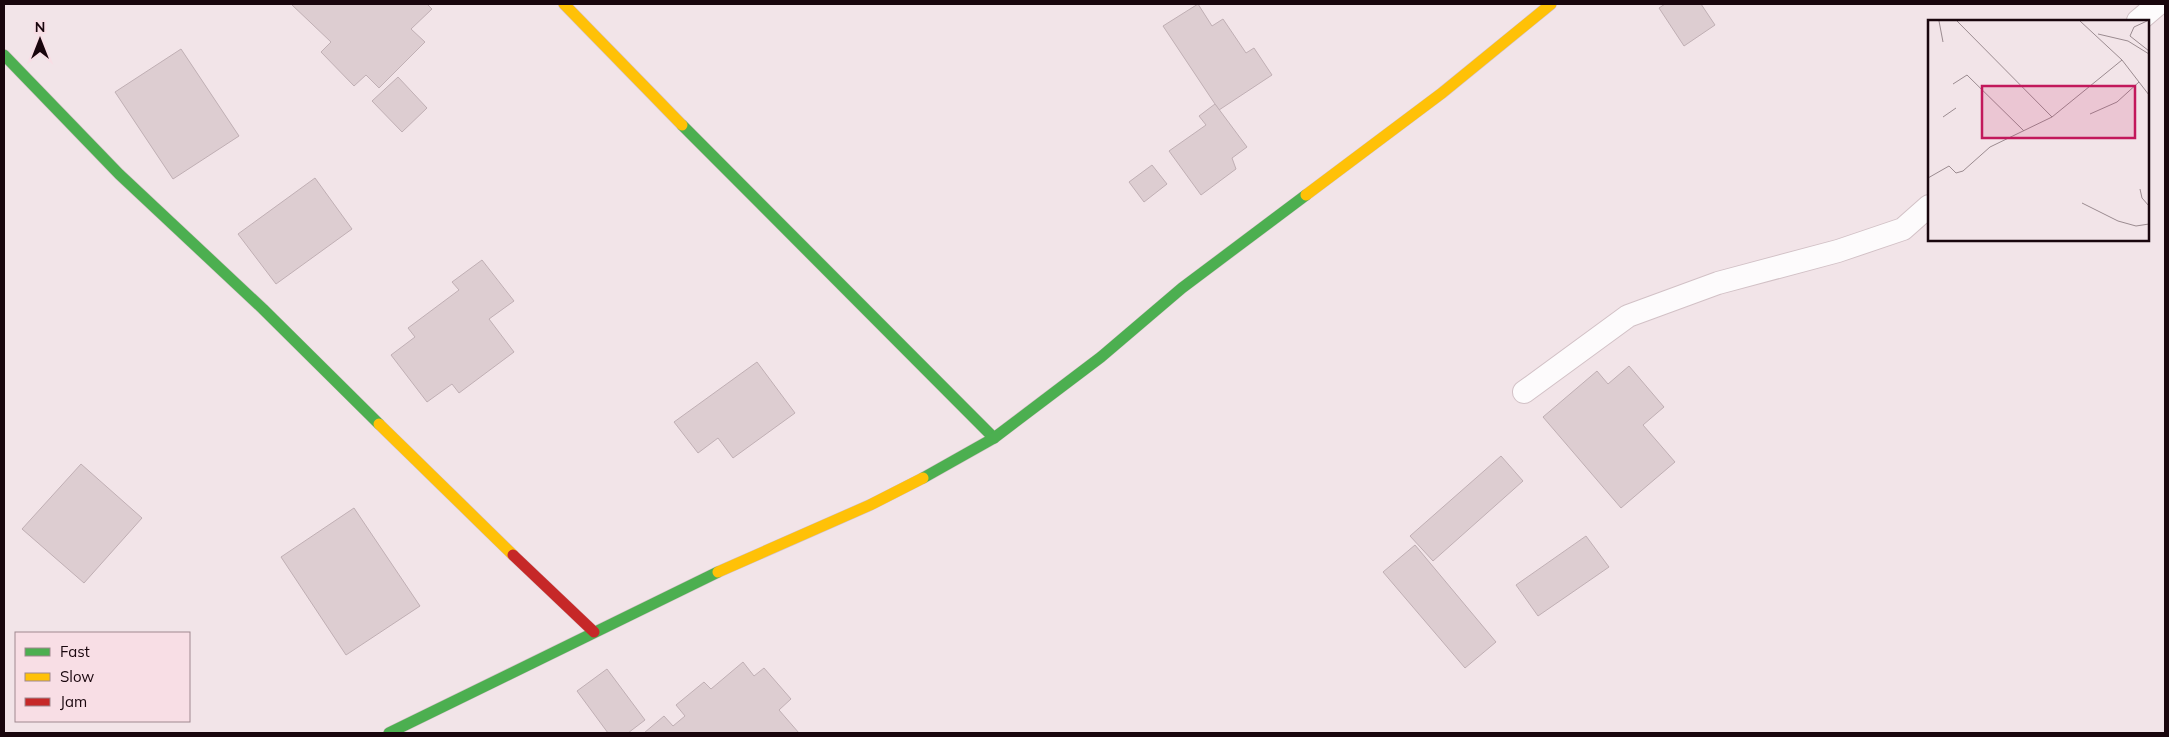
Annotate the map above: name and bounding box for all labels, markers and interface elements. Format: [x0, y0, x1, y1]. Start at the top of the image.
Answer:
north arrow [15, 15, 65, 65]
text: N [35, 18, 45, 36]
inset map [1928, 20, 2149, 241]
legend [15, 632, 190, 722]
text: Fast [60, 642, 90, 661]
text: Slow [60, 667, 94, 686]
text: Jam [60, 692, 87, 711]

